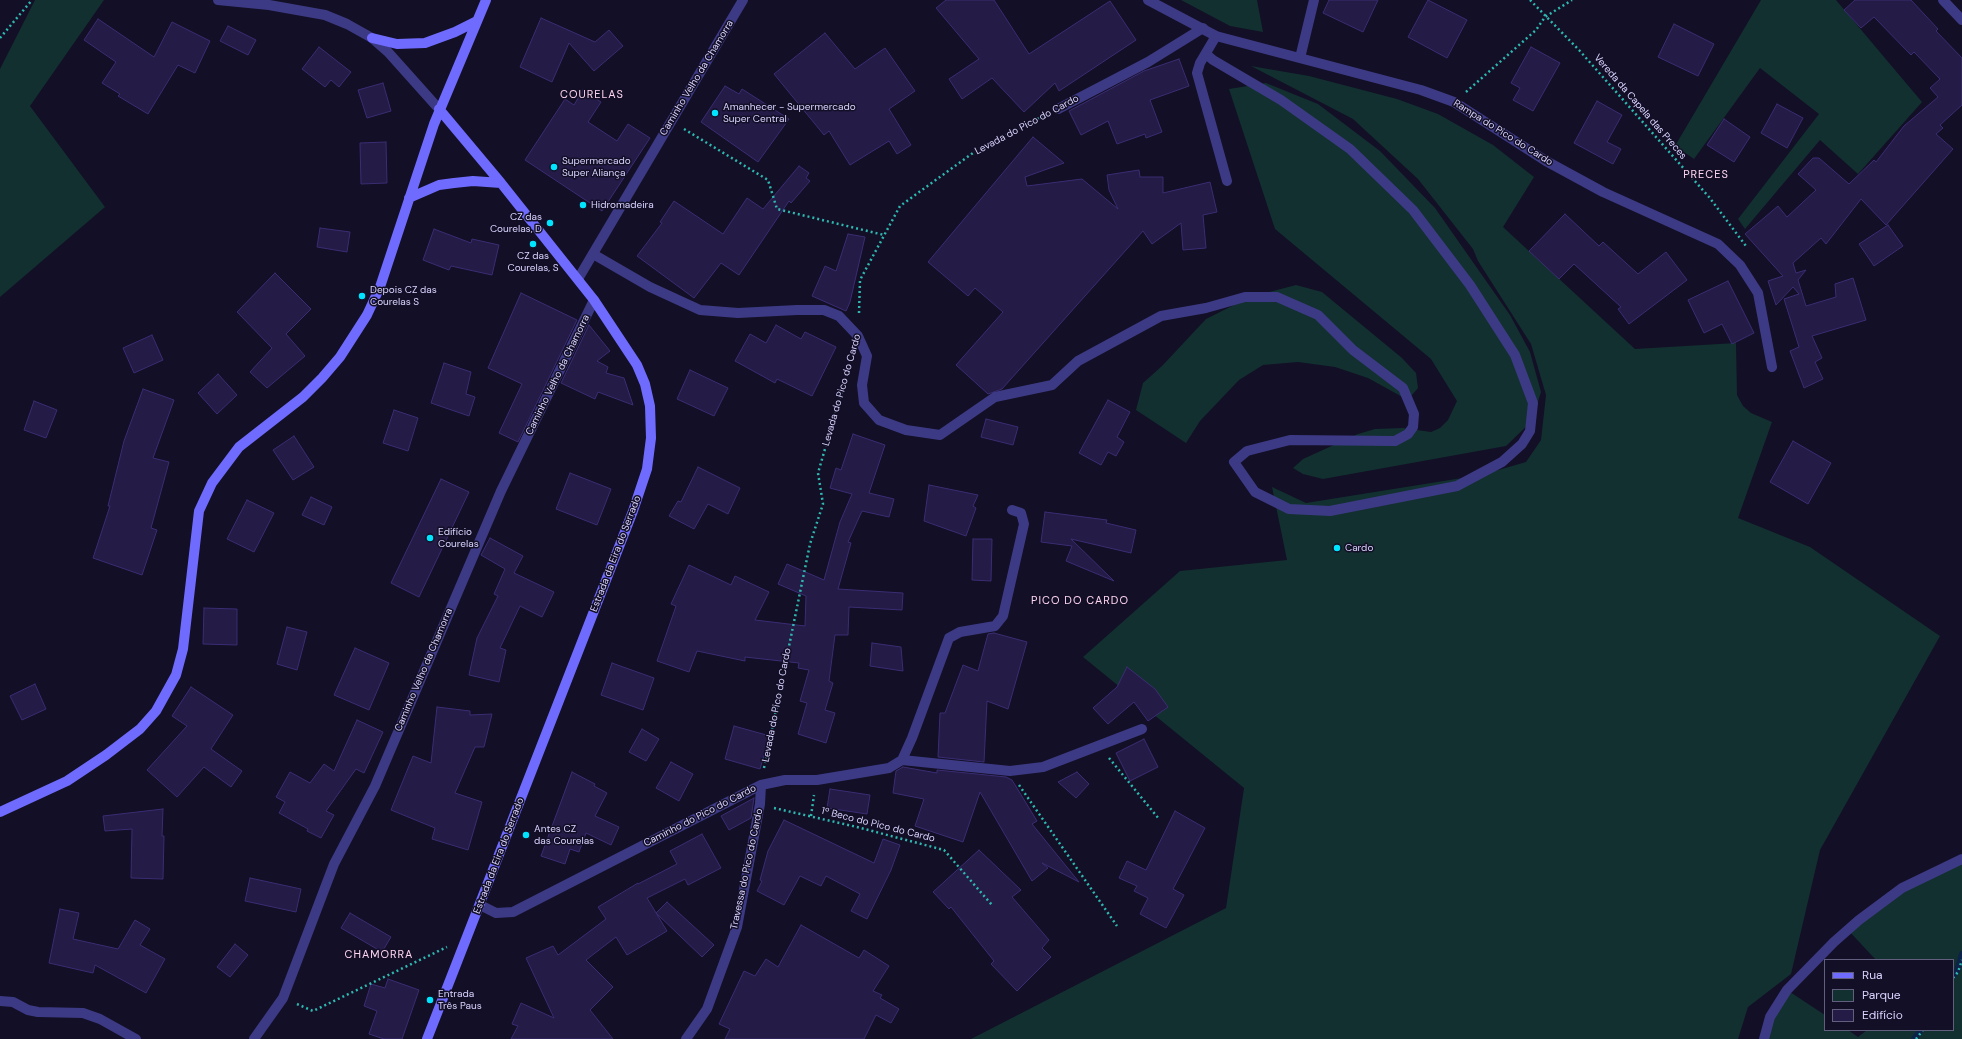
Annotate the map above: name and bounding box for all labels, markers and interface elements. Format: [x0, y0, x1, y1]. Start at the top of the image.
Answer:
street label: Caminho Velho da Chamorra [658, 18, 736, 138]
street label: Vereda da Capela das Preces [1591, 52, 1689, 162]
district label: COURELAS [560, 88, 624, 102]
street label: Levada do Pico do Cardo [973, 92, 1081, 158]
street label: Rampa do Pico do Cardo [1451, 97, 1555, 169]
place label: Amanhecer - Supermercado Super Central [723, 101, 856, 124]
marker: Amanhecer - Supermercado Super Central [710, 108, 720, 118]
place label: Supermercado Super Aliança [562, 155, 631, 178]
marker: Supermercado Super Aliança [549, 162, 559, 172]
district label: PRECES [1683, 168, 1729, 182]
place label: Hidromadeira [591, 199, 654, 211]
marker: Hidromadeira [578, 200, 588, 210]
place label: CZ das Courelas, D [490, 211, 542, 234]
marker: CZ das Courelas, D [545, 218, 555, 228]
marker: CZ das Courelas, S [528, 239, 538, 249]
place label: CZ das Courelas, S [508, 250, 558, 274]
place label: Depois CZ das Courelas S [370, 284, 437, 308]
marker: Depois CZ das Courelas S [357, 291, 367, 301]
street label: Caminho Velho da Chamorra [524, 313, 592, 437]
street label: Levada do Pico do Cardo [820, 333, 864, 447]
street label: Estrada da Eira do Serrado [588, 494, 644, 614]
place label: Edifício Courelas [438, 526, 479, 550]
marker: Edifício Courelas [425, 533, 435, 543]
place label: Cardo [1345, 542, 1373, 554]
marker: Cardo [1332, 543, 1342, 553]
district label: PICO DO CARDO [1031, 594, 1129, 608]
street label: Caminho Velho da Chamorra [393, 607, 455, 733]
street label: Levada do Pico do Cardo [760, 647, 794, 763]
street label: Caminho do Pico do Cardo [642, 782, 758, 850]
street label: Estrada da Eira do Serrado [471, 796, 527, 916]
street label: 1º Beco do Pico do Cardo [820, 805, 936, 845]
street label: Travessa do Pico do Cardo [728, 807, 766, 931]
place label: Antes CZ das Courelas [534, 823, 594, 846]
marker: Antes CZ das Courelas [521, 830, 531, 840]
district label: CHAMORRA [345, 948, 413, 962]
legend [1824, 959, 1954, 1031]
text: Rua [1862, 967, 1883, 983]
text: Parque [1862, 987, 1901, 1003]
place label: Entrada Três Paus [438, 988, 482, 1012]
marker: Entrada Três Paus [425, 995, 435, 1005]
text: Edifício [1862, 1007, 1903, 1023]

